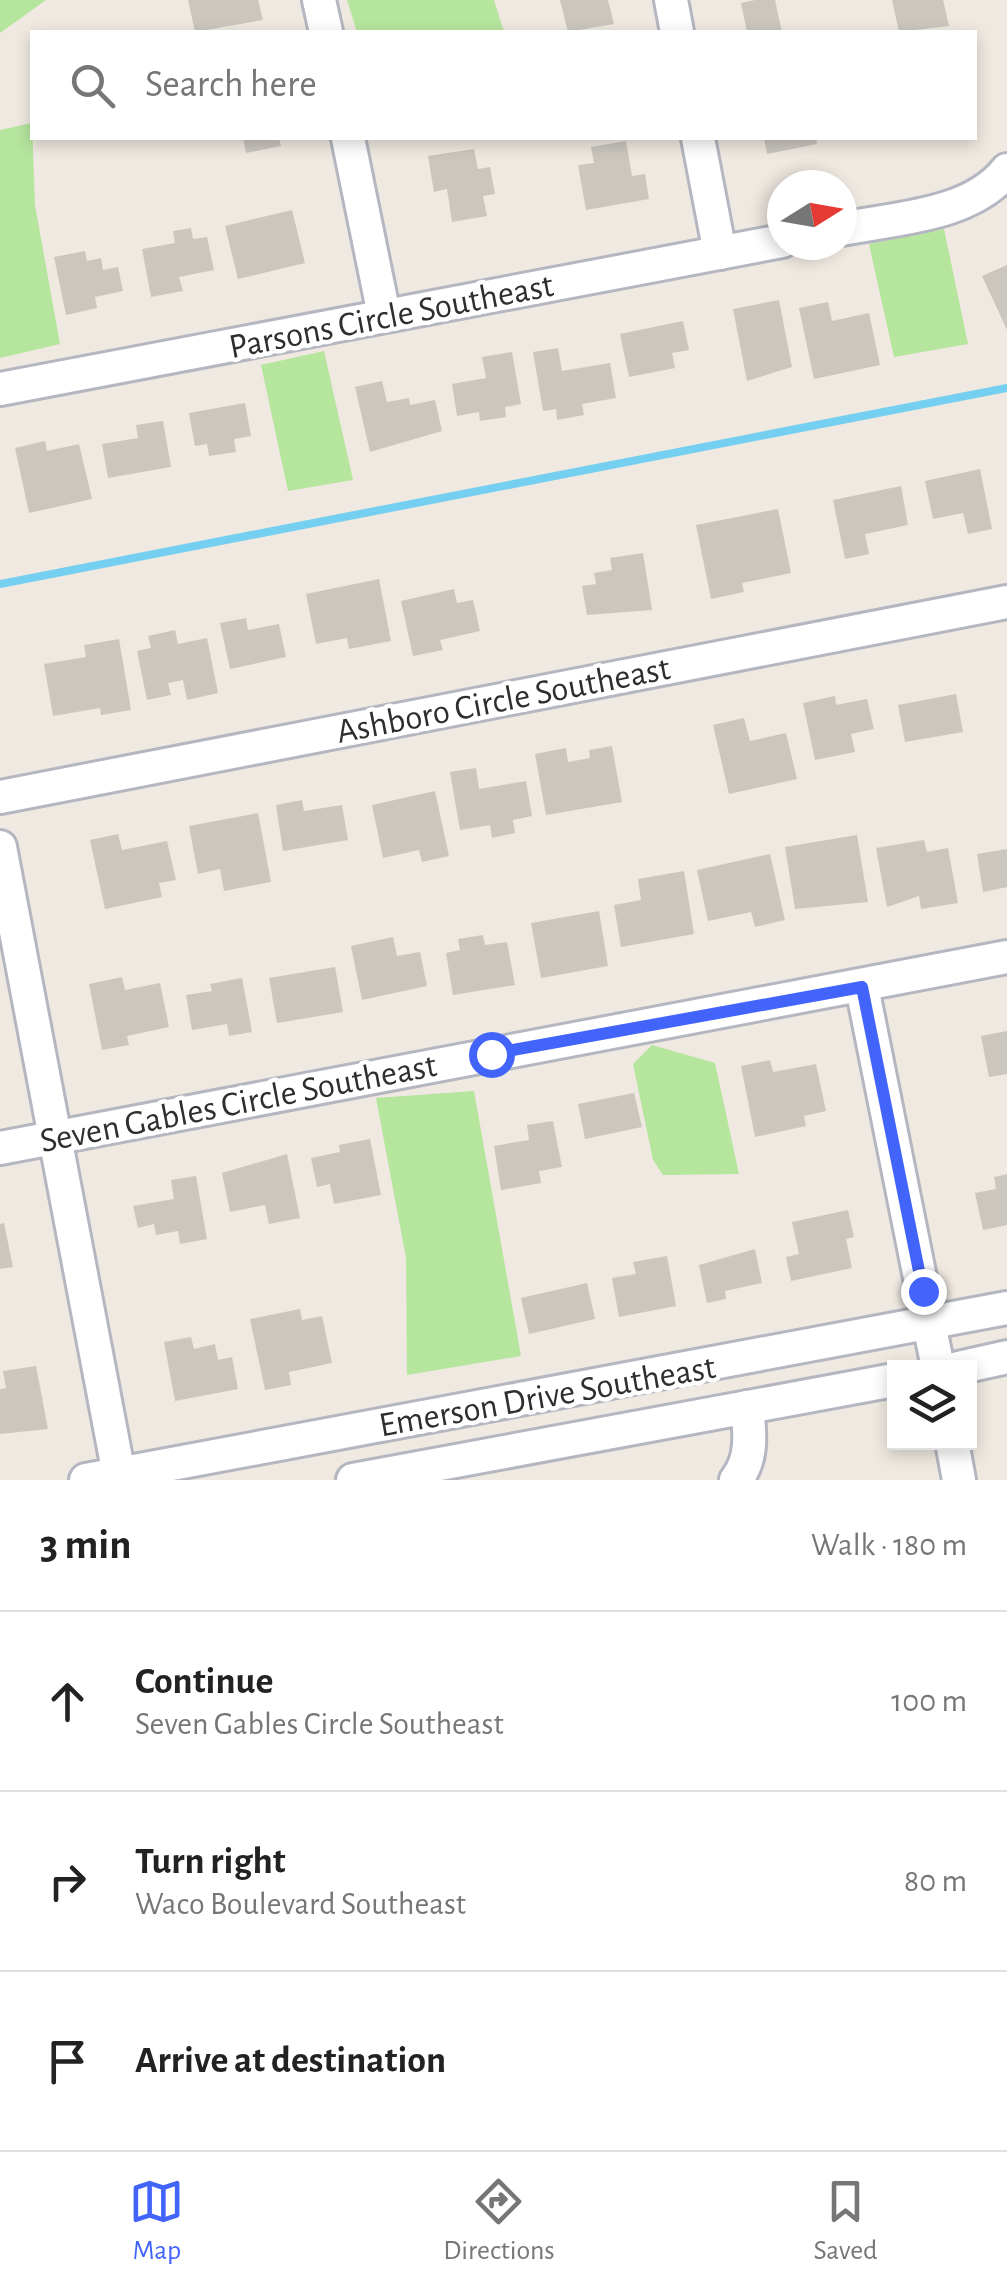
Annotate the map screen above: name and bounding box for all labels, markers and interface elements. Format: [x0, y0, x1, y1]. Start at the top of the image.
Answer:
search box [30, 30, 977, 140]
icon: search [65, 58, 120, 113]
text: Search here [145, 66, 317, 104]
north arrow [767, 170, 857, 260]
street label: Parsons Circle Southeast [226, 268, 556, 365]
street label: Ashboro Circle Southeast [334, 651, 673, 750]
route start [469, 1032, 515, 1078]
street label: Seven Gables Circle Southeast [37, 1048, 440, 1159]
route end [901, 1269, 947, 1315]
street label: Emerson Drive Southeast [376, 1350, 718, 1443]
map controls [887, 1360, 977, 1450]
button: layers [887, 1360, 977, 1450]
text: 3 min [40, 1524, 132, 1566]
text: Walk · 180 m [811, 1529, 967, 1561]
text: Continue [135, 1663, 273, 1701]
icon: ahead [40, 1674, 95, 1729]
text: 100 m [891, 1685, 967, 1717]
text: Seven Gables Circle Southeast [135, 1708, 504, 1740]
text: Turn right [135, 1843, 285, 1881]
icon: right [40, 1854, 95, 1909]
text: 80 m [904, 1865, 967, 1897]
text: Waco Boulevard Southeast [135, 1888, 466, 1920]
icon: arrive [40, 2034, 95, 2089]
text: Arrive at destination [135, 2042, 446, 2080]
tab: Map [129, 2174, 184, 2268]
tab: Directions [443, 2174, 555, 2268]
tab: Saved [814, 2174, 878, 2268]

